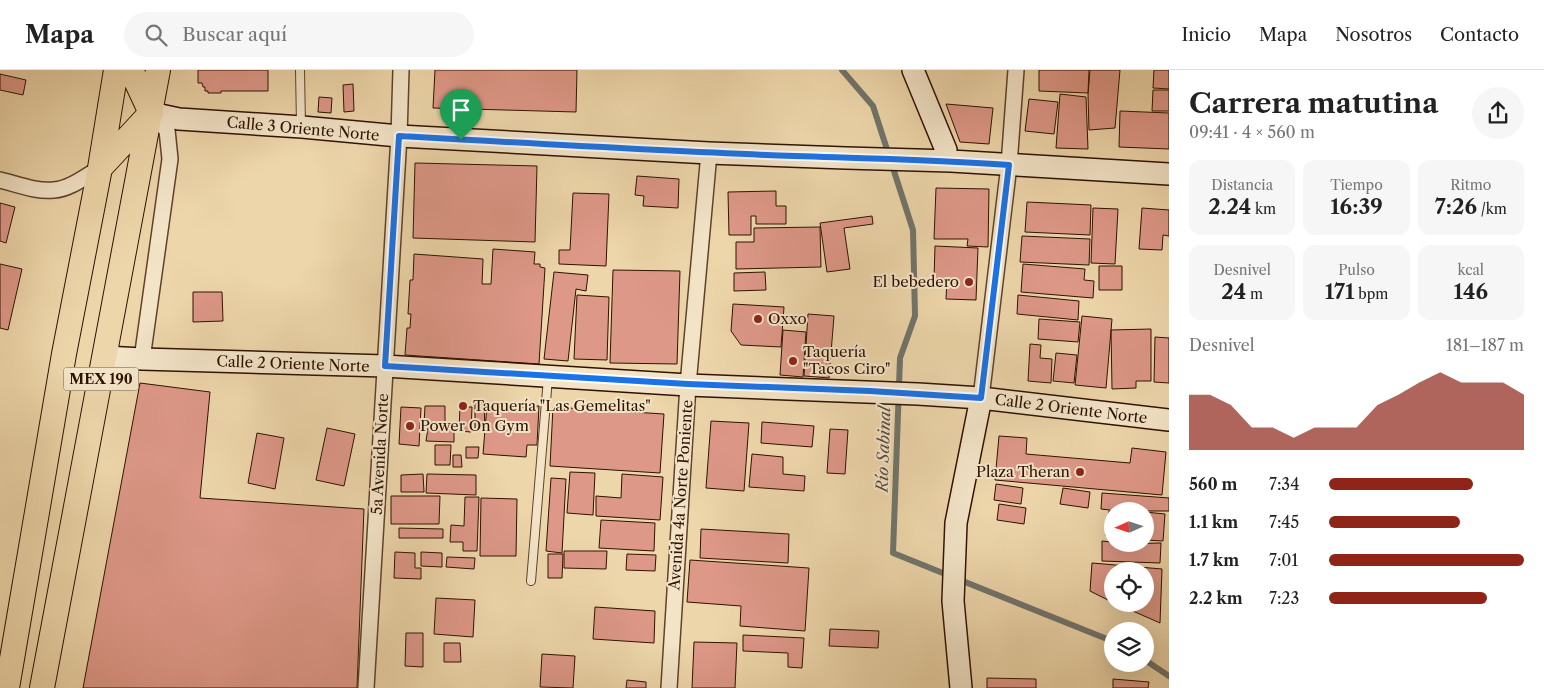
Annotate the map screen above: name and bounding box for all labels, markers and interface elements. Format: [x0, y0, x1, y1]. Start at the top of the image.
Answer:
search box [124, 12, 474, 57]
text: Mapa [25, 20, 94, 49]
icon: search [142, 21, 170, 49]
text: Buscar aquí [182, 23, 287, 46]
text: Inicio [1182, 24, 1231, 46]
text: Mapa [1259, 24, 1307, 46]
text: Nosotros [1335, 24, 1412, 46]
text: Contacto [1440, 24, 1519, 46]
text: Carrera matutina [1189, 86, 1438, 120]
button: share [1472, 87, 1524, 139]
pin [440, 89, 482, 140]
icon: arrive [447, 96, 475, 124]
street label: Calle 3 Oriente Norte [226, 112, 380, 145]
text: 09:41 · 4 × 560 m [1189, 122, 1315, 142]
text: Distancia [1211, 176, 1273, 194]
text: Tiempo [1330, 176, 1383, 194]
text: Ritmo [1450, 176, 1491, 194]
text: 2.24 [1208, 194, 1251, 219]
text: 16:39 [1330, 194, 1383, 219]
text: 7:26 [1435, 194, 1477, 219]
text: km [1251, 200, 1276, 218]
text: /km [1477, 200, 1507, 218]
text: Desnivel [1213, 261, 1271, 279]
text: Pulso [1338, 261, 1375, 279]
text: kcal [1458, 261, 1484, 279]
place label: El bebedero [872, 272, 959, 291]
marker: El bebedero [963, 276, 975, 288]
text: 24 [1221, 279, 1246, 304]
text: 171 [1325, 279, 1354, 304]
text: 146 [1454, 279, 1488, 304]
text: m [1246, 285, 1263, 303]
text: bpm [1354, 285, 1388, 303]
place label: Oxxo [768, 309, 807, 328]
marker: Oxxo [752, 313, 764, 325]
text: Desnivel [1189, 335, 1255, 355]
text: 181–187 m [1446, 335, 1524, 355]
place label: Taquería "Tacos Ciro" [803, 342, 891, 378]
street label: Calle 2 Oriente Norte [216, 351, 370, 376]
marker: Taquería "Tacos Ciro" [787, 355, 799, 367]
road number: MEX 190 [64, 368, 138, 390]
street label: Calle 2 Oriente Norte [994, 390, 1148, 427]
street label: 5a Avenida Norte [367, 393, 392, 515]
place label: Taquería "Las Gemelitas" [473, 396, 651, 415]
street label: Avenida 4a Norte Poniente [664, 399, 697, 592]
marker: Taquería "Las Gemelitas" [457, 400, 469, 412]
water label: Río Sabinal [871, 404, 895, 494]
place label: Power On Gym [420, 416, 529, 435]
marker: Power On Gym [404, 420, 416, 432]
place label: Plaza Theran [976, 462, 1071, 481]
marker: Plaza Theran [1074, 466, 1086, 478]
text: 560 m [1189, 474, 1238, 494]
text: 7:34 [1269, 474, 1299, 494]
north arrow [1104, 502, 1154, 552]
map controls [1104, 502, 1154, 672]
text: 1.1 km [1189, 512, 1238, 532]
text: 7:45 [1269, 512, 1299, 532]
text: 1.7 km [1189, 550, 1239, 570]
text: 7:01 [1269, 550, 1298, 570]
button: locate [1104, 562, 1154, 612]
text: 2.2 km [1189, 588, 1243, 608]
text: 7:23 [1269, 588, 1299, 608]
button: layers [1104, 622, 1154, 672]

